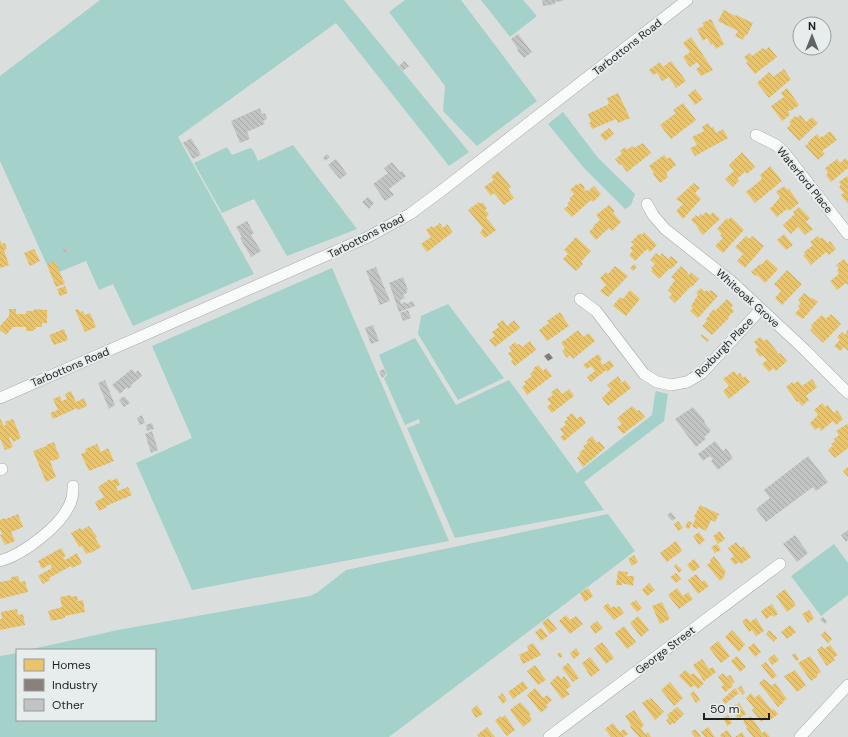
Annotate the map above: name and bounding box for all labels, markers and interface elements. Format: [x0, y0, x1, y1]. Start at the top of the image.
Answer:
street label: Tarbottons Road [590, 16, 664, 78]
north arrow [792, 16, 832, 56]
text: N [808, 19, 816, 33]
street label: Waterford Place [774, 144, 836, 216]
street label: Tarbottons Road [325, 211, 407, 261]
street label: Whiteoak Grove [713, 266, 783, 330]
street label: Roxburgh Place [692, 314, 756, 380]
street label: Tarbottons Road [29, 344, 111, 390]
street label: George Street [632, 623, 698, 677]
legend [16, 649, 156, 721]
text: Homes [52, 657, 91, 673]
text: Industry [52, 677, 98, 693]
scale bar [704, 695, 769, 721]
text: Other [52, 697, 85, 713]
text: 50 m [710, 701, 739, 717]

